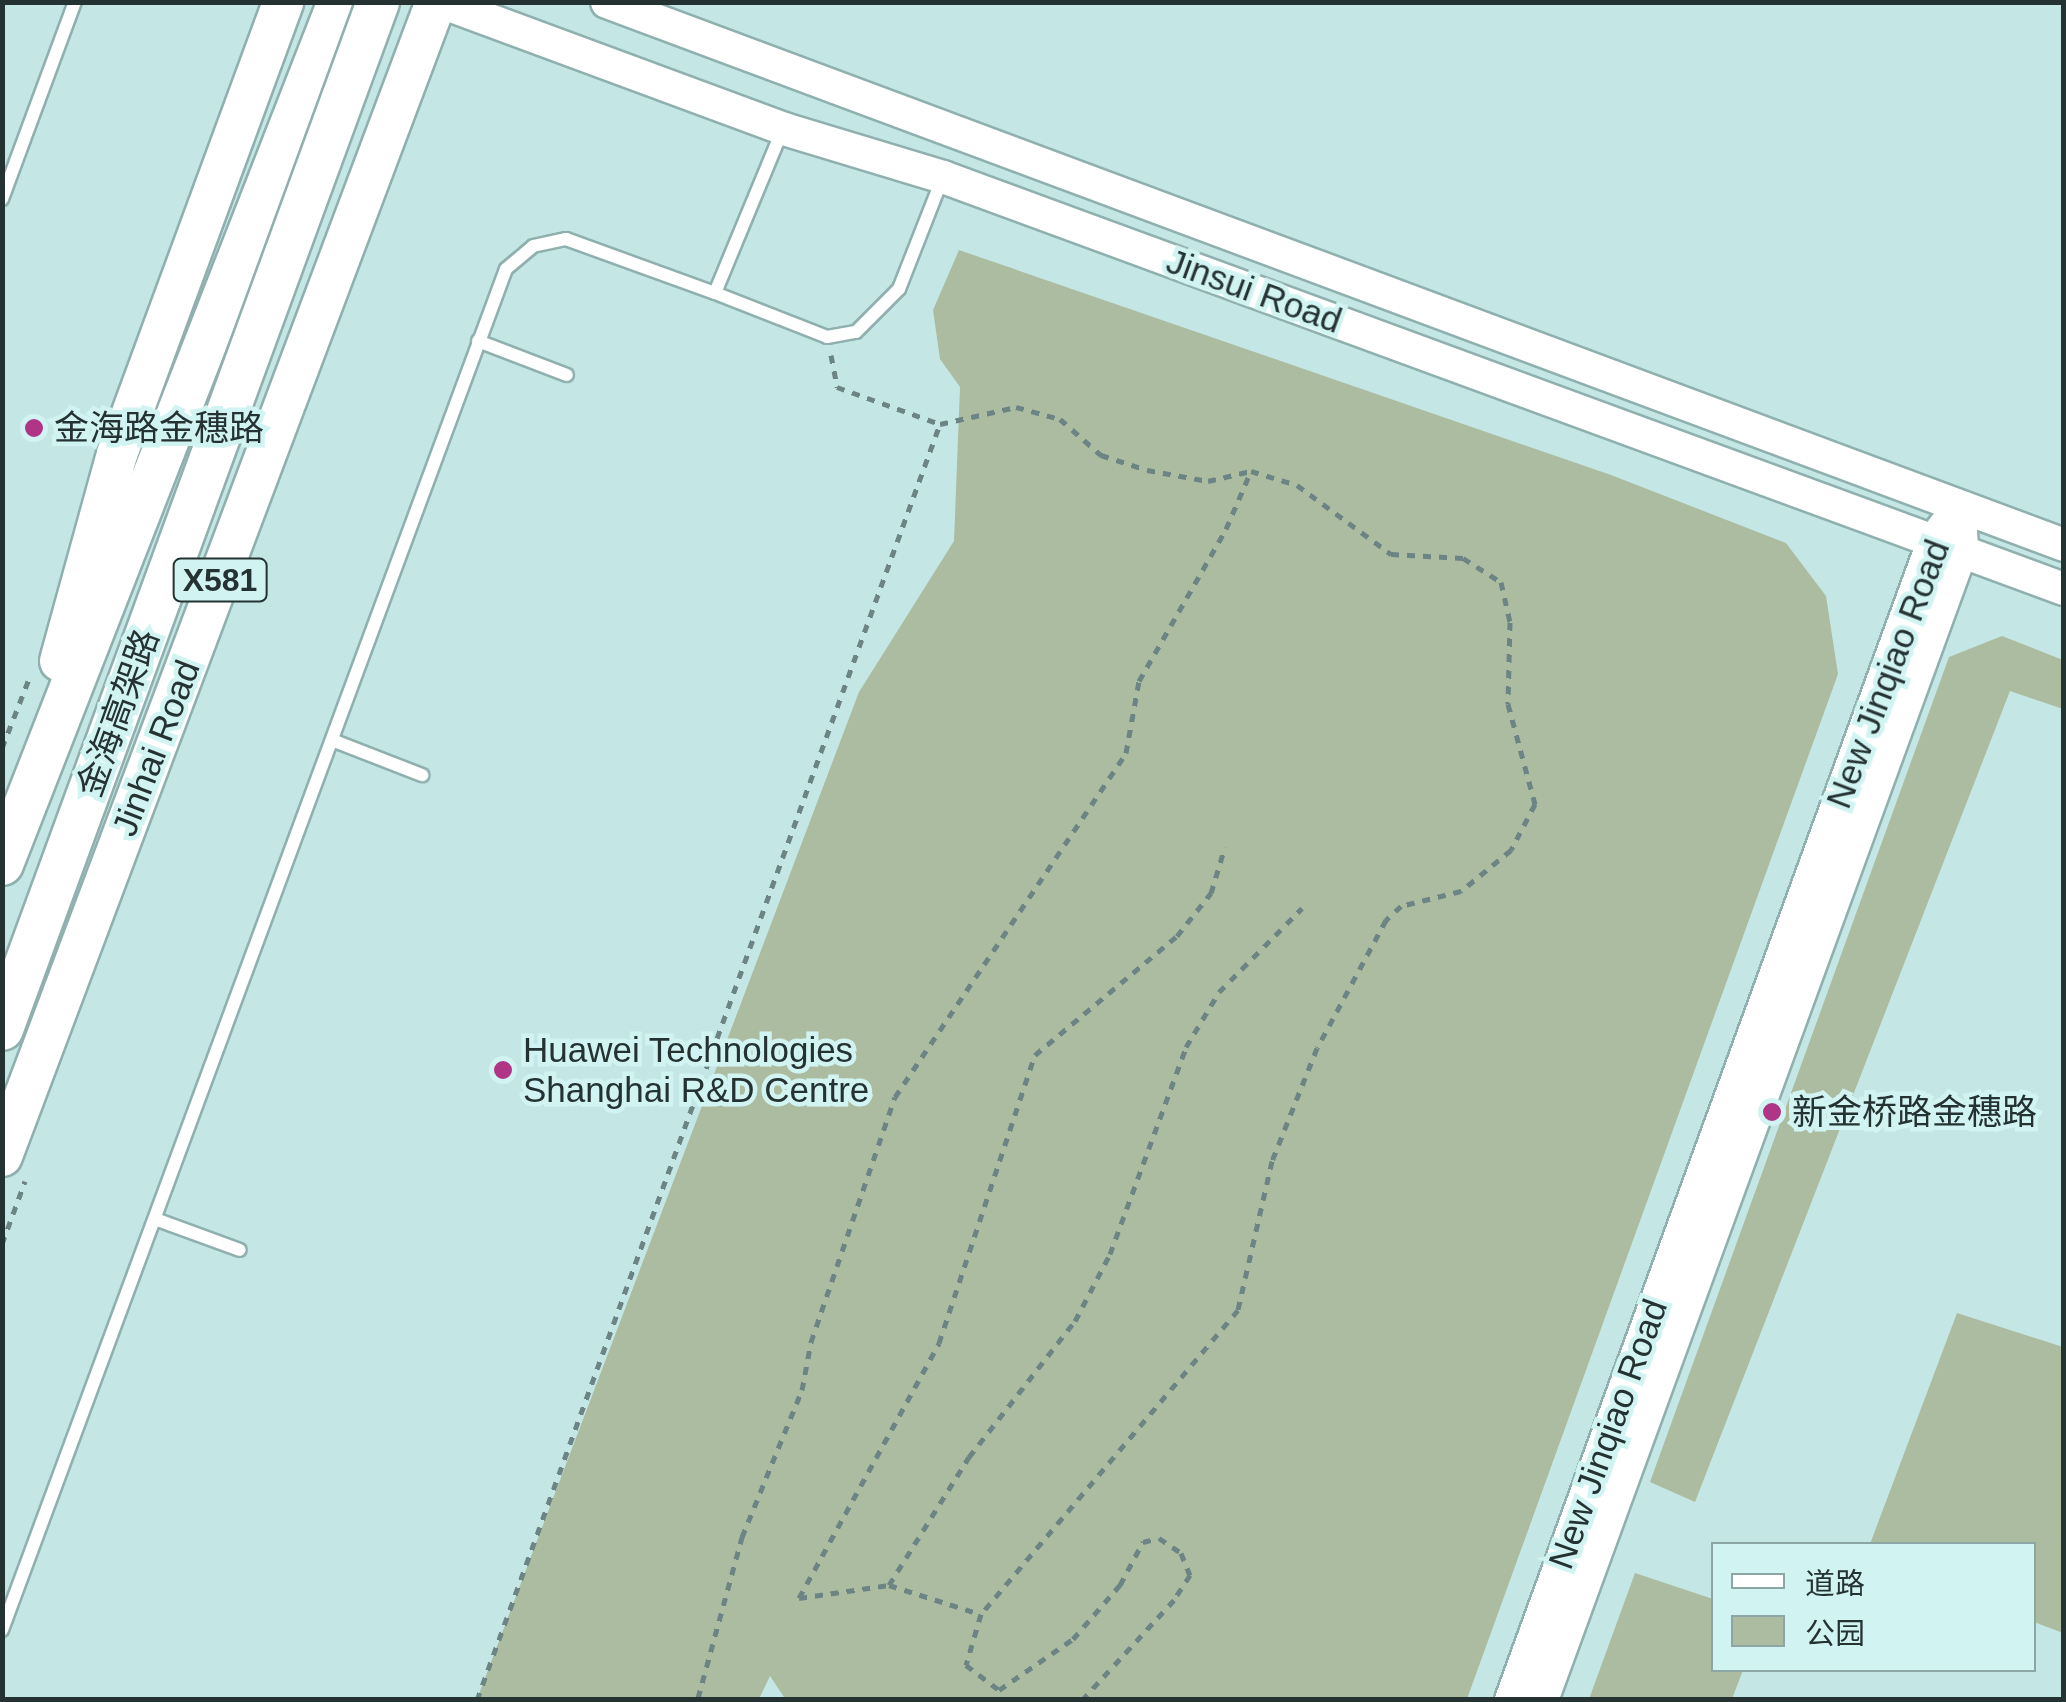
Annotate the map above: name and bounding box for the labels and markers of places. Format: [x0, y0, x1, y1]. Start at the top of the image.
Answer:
place label: 金海路金穗路 [54, 407, 264, 449]
marker: 金海路金穗路 [23, 417, 45, 439]
place label: Huawei Technologies Shanghai R&D Centre [523, 1029, 869, 1111]
marker: Huawei Technologies Shanghai R&D Centre [492, 1059, 514, 1081]
place label: 新金桥路金穗路 [1792, 1091, 2037, 1133]
marker: 新金桥路金穗路 [1761, 1101, 1783, 1123]

